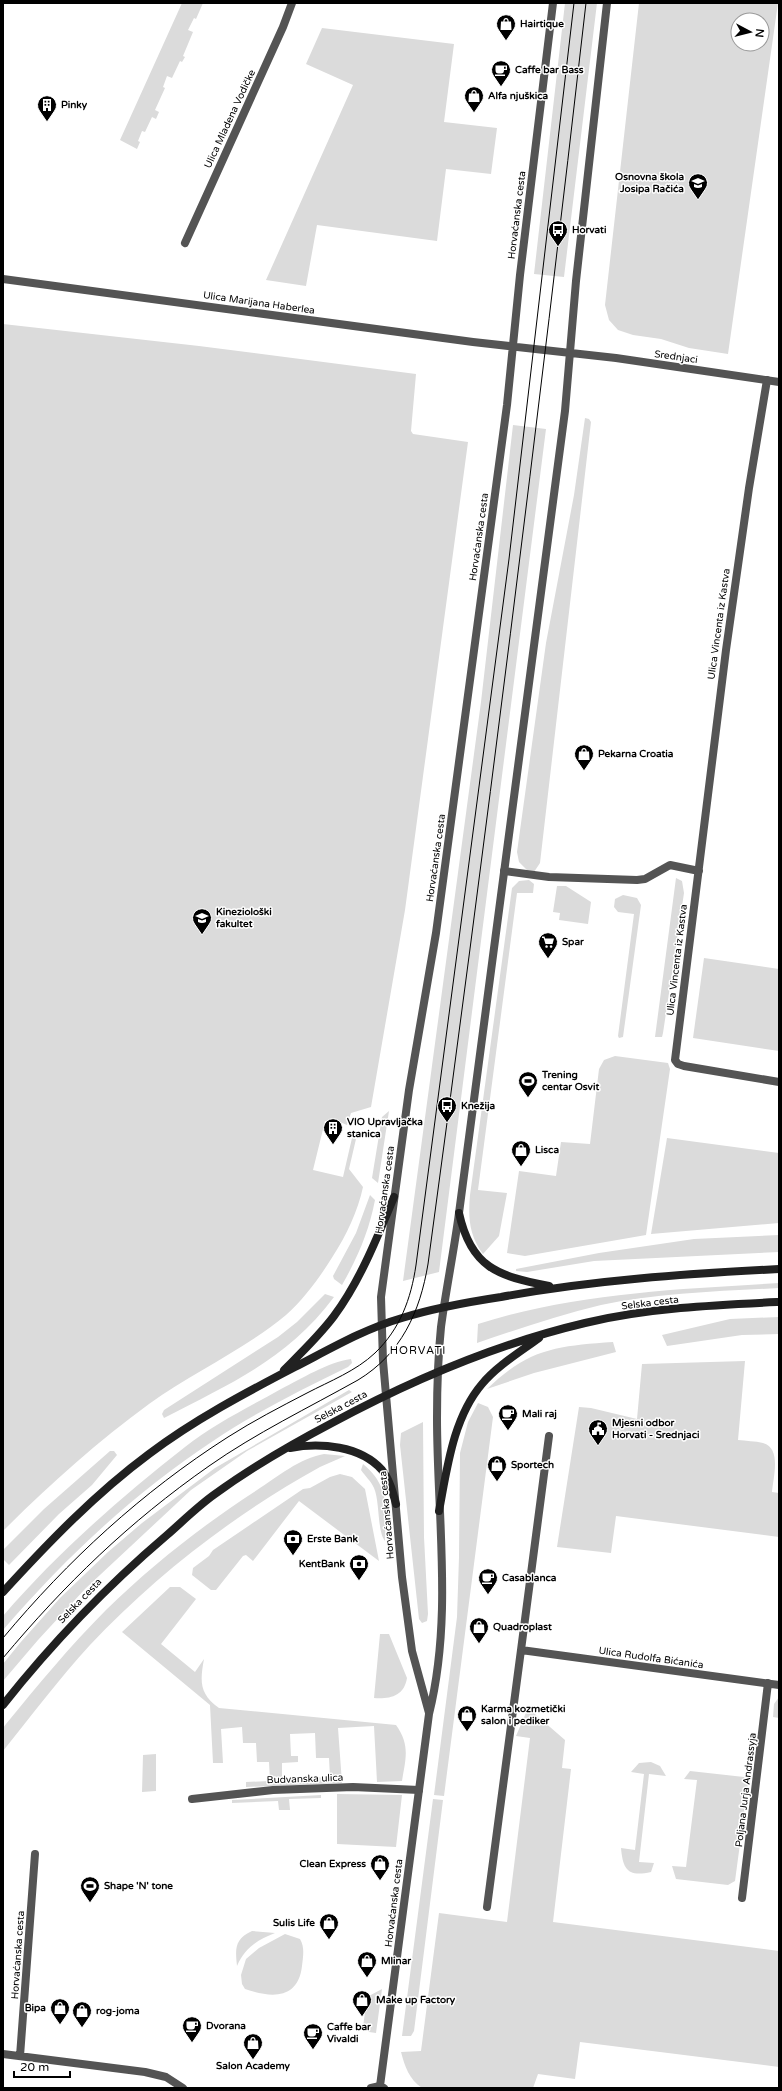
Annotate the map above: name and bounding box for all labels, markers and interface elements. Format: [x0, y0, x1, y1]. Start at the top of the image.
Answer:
north arrow [730, 12, 770, 52]
shop icon: Hairtique [495, 13, 517, 41]
place label: Hairtique [520, 18, 564, 30]
text: N [752, 28, 766, 38]
cafe icon: Caffe bar Bass [490, 59, 512, 87]
place label: Caffe bar Bass [515, 64, 584, 76]
street label: Ulica Mladena Vodičke [202, 67, 258, 170]
shop icon: Alfa njuškica [463, 85, 485, 113]
place label: Alfa njuškica [488, 90, 549, 102]
building icon: Pinky [36, 94, 58, 122]
place label: Pinky [61, 99, 88, 111]
street label: Horvaćanska cesta [506, 170, 528, 260]
place label: Osnovna škola Josipa Račića [615, 171, 684, 195]
school or university icon: Osnovna škola Josipa Račića [687, 172, 709, 200]
bus stop icon: Horvati [547, 219, 569, 247]
place label: Horvati [572, 224, 607, 236]
street label: Ulica Marijana Haberlea [202, 289, 316, 317]
street label: Srednjaci [653, 348, 699, 366]
street label: Horvaćanska cesta [467, 492, 491, 582]
street label: Ulica Vincenta iz Kastva [705, 568, 733, 680]
shop icon: Pekarna Croatia [573, 743, 595, 771]
place label: Pekarna Croatia [598, 748, 674, 760]
street label: Horvaćanska cesta [424, 813, 448, 903]
street label: Ulica Vincenta iz Kastva [664, 904, 690, 1016]
place label: Kineziološki fakultet [215, 906, 272, 930]
school or university icon: Kineziološki fakultet [191, 907, 213, 935]
supermarket icon: Spar [537, 931, 559, 959]
place label: Spar [562, 936, 584, 948]
place label: Trening centar Osvit [541, 1069, 599, 1093]
sports icon: Trening centar Osvit [517, 1070, 539, 1098]
bus stop icon: Knežija [436, 1095, 458, 1123]
place label: Knežija [461, 1100, 495, 1112]
place label: VIO Upravljačka stanica [347, 1116, 423, 1140]
building icon: VIO Upravljačka stanica [322, 1117, 344, 1145]
shop icon: Lisca [510, 1139, 532, 1167]
place label: Lisca [535, 1144, 559, 1156]
street label: Horvaćanska cesta [373, 1145, 397, 1235]
street label: Selska cesta [621, 1294, 679, 1312]
district label: HORVATI [390, 1344, 446, 1357]
street label: Selska cesta [313, 1388, 369, 1426]
cafe icon: Mali raj [497, 1403, 519, 1431]
place label: Mali raj [522, 1408, 557, 1420]
place label: Mjesni odbor Horvati - Srednjaci [612, 1417, 700, 1441]
public building icon: Mjesni odbor Horvati - Srednjaci [587, 1418, 609, 1446]
shop icon: Sportech [486, 1454, 508, 1482]
place label: Sportech [511, 1459, 554, 1471]
street label: Horvaćanska cesta [377, 1470, 397, 1560]
bank icon: Erste Bank [282, 1528, 304, 1556]
place label: Erste Bank [307, 1533, 359, 1545]
bank icon: KentBank [348, 1553, 370, 1581]
place label: KentBank [299, 1558, 346, 1570]
cafe icon: Casablanca [477, 1567, 499, 1595]
place label: Casablanca [502, 1572, 557, 1584]
street label: Selska cesta [56, 1576, 104, 1626]
shop icon: Quadroplast [468, 1616, 490, 1644]
place label: Quadroplast [493, 1621, 552, 1633]
street label: Ulica Rudolfa Bićanića [598, 1645, 704, 1671]
place label: Karma kozmetički salon i pediker [481, 1703, 566, 1727]
shop icon: Karma kozmetički salon i pediker [456, 1704, 478, 1732]
street label: Poljana Jurja Andrassyja [733, 1732, 759, 1848]
street label: Budvanska ulica [267, 1772, 343, 1786]
shop icon: Clean Express [369, 1853, 391, 1881]
place label: Clean Express [300, 1858, 366, 1870]
street label: Horvaćanska cesta [383, 1858, 405, 1948]
sports icon: Shape 'N' tone [79, 1875, 101, 1903]
place label: Shape 'N' tone [104, 1880, 173, 1892]
street label: Horvaćanska cesta [9, 1910, 27, 2000]
shop icon: Sulis Life [318, 1912, 340, 1940]
place label: Sulis Life [273, 1917, 315, 1929]
shop icon: Mlinar [356, 1950, 378, 1978]
place label: Mlinar [381, 1955, 411, 1967]
shop icon: Make up Factory [351, 1989, 373, 2017]
place label: Make up Factory [376, 1994, 456, 2006]
shop icon: Bipa [49, 1997, 71, 2025]
shop icon: rog-joma [71, 2000, 93, 2028]
place label: Bipa [25, 2002, 46, 2014]
place label: rog-joma [96, 2005, 140, 2017]
cafe icon: Dvorana [181, 2015, 203, 2043]
place label: Dvorana [206, 2020, 246, 2032]
place label: Caffe bar Vivaldi [327, 2021, 371, 2045]
cafe icon: Caffe bar Vivaldi [302, 2022, 324, 2050]
shop icon: Salon Academy [242, 2032, 264, 2060]
scale bar [14, 2053, 70, 2079]
text: 20 m [20, 2060, 49, 2074]
place label: Salon Academy [216, 2060, 291, 2072]

